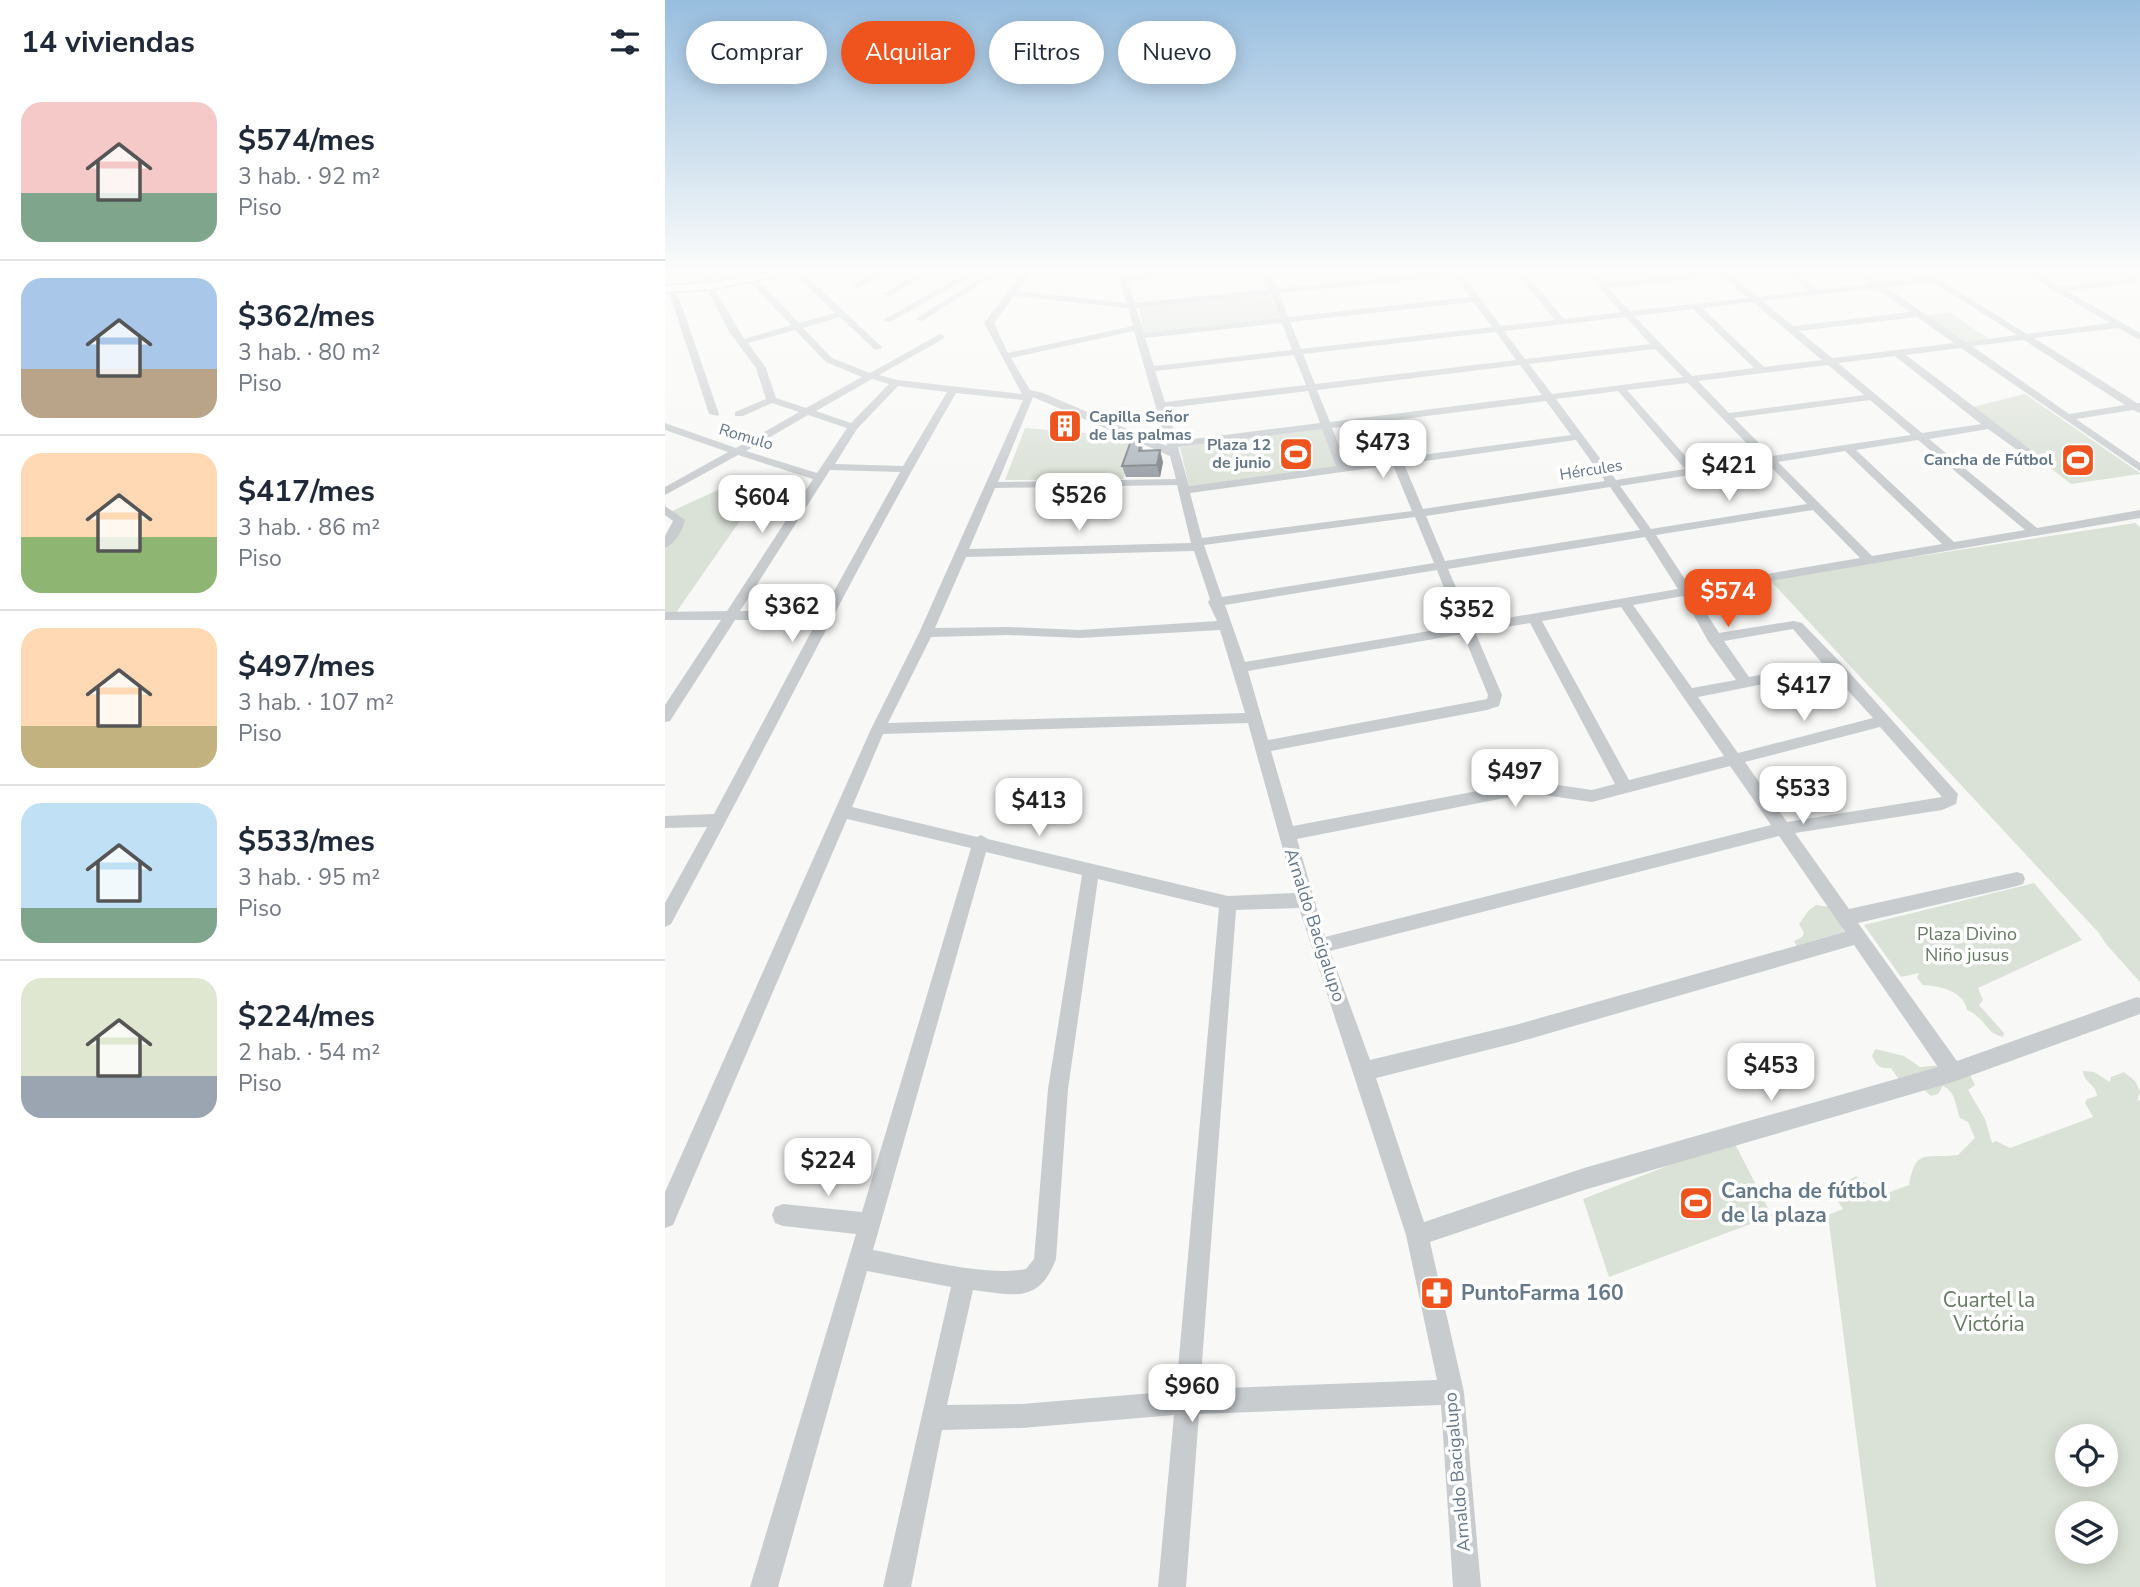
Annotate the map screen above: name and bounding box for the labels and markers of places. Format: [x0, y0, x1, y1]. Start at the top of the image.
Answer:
place label: Capilla Señor de las palmas [1089, 406, 1192, 446]
building icon: Capilla Señor de las palmas [1046, 407, 1084, 445]
pin: $473 [1342, 420, 1424, 480]
place label: Plaza 12 de junio [1207, 434, 1271, 474]
sports icon: Plaza 12 de junio [1277, 435, 1315, 473]
sports icon: Cancha de Fútbol [2059, 441, 2097, 479]
pin: $421 [1688, 444, 1770, 503]
place label: Cancha de Fútbol [1924, 449, 2053, 471]
pin: $526 [1038, 474, 1120, 533]
pin: $604 [721, 476, 803, 535]
pin: $574 [1687, 570, 1769, 629]
pin: $362 [751, 584, 833, 644]
pin: $352 [1426, 588, 1508, 647]
pin: $417 [1763, 664, 1845, 723]
pin: $497 [1474, 750, 1556, 809]
pin: $533 [1762, 766, 1844, 826]
pin: $413 [998, 778, 1080, 838]
pin: $453 [1730, 1044, 1812, 1103]
pin: $224 [787, 1138, 869, 1198]
place label: Cancha de fútbol de la plaza [1721, 1177, 1887, 1229]
sports icon: Cancha de fútbol de la plaza [1677, 1184, 1715, 1222]
pharmacy icon: PuntoFarma 160 [1418, 1274, 1456, 1312]
place label: PuntoFarma 160 [1461, 1279, 1624, 1307]
pin: $960 [1151, 1364, 1233, 1424]

